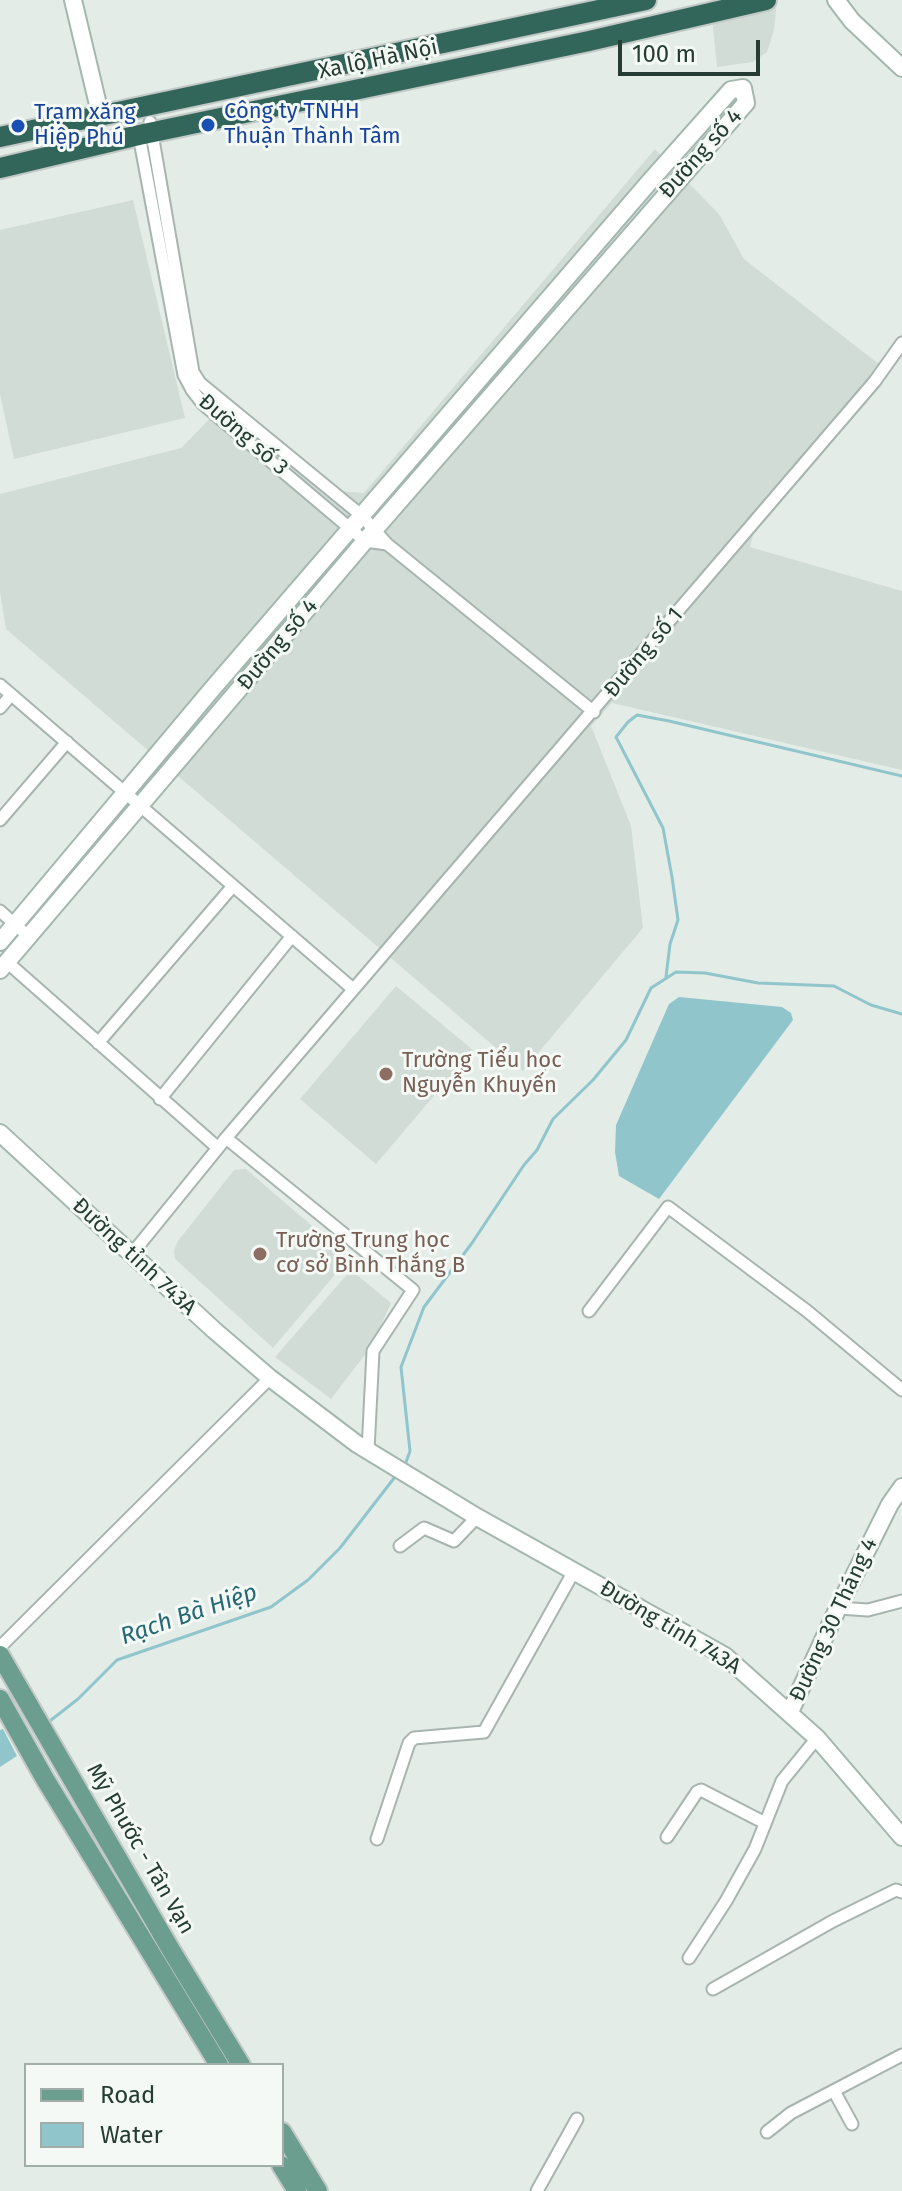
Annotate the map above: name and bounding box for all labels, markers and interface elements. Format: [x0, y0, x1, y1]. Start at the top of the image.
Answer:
scale bar [622, 24, 764, 74]
street label: Xa lộ Hà Nội [316, 34, 440, 86]
text: 100 m [632, 40, 696, 68]
place label: Công ty TNHH Thuận Thành Tâm [224, 99, 401, 150]
place label: Trạm xăng Hiệp Phú [34, 100, 136, 152]
street label: Đường số 4 [654, 104, 748, 204]
marker: Công ty TNHH Thuận Thành Tâm [199, 116, 217, 134]
marker: Trạm xăng Hiệp Phú [9, 117, 27, 135]
street label: Đường số 3 [193, 389, 293, 481]
street label: Đường số 4 [232, 594, 324, 696]
street label: Đường số 1 [599, 603, 689, 703]
place label: Trường Tiểu học Nguyễn Khuyến [402, 1048, 562, 1100]
marker: Trường Tiểu học Nguyễn Khuyến [377, 1065, 395, 1083]
street label: Đường tỉnh 743A [66, 1193, 202, 1321]
place label: Trường Trung học cơ sở Bình Thắng B [276, 1228, 465, 1280]
marker: Trường Trung học cơ sở Bình Thắng B [251, 1245, 269, 1263]
street label: Đường 30 Tháng 4 [784, 1534, 884, 1706]
street label: Đường tỉnh 743A [595, 1575, 745, 1681]
water label: Rạch Bà Hiệp [117, 1578, 261, 1652]
street label: Mỹ Phước - Tân Vạn [80, 1759, 200, 1939]
legend [24, 2063, 284, 2167]
text: Road [100, 2081, 155, 2109]
text: Water [100, 2121, 163, 2149]

